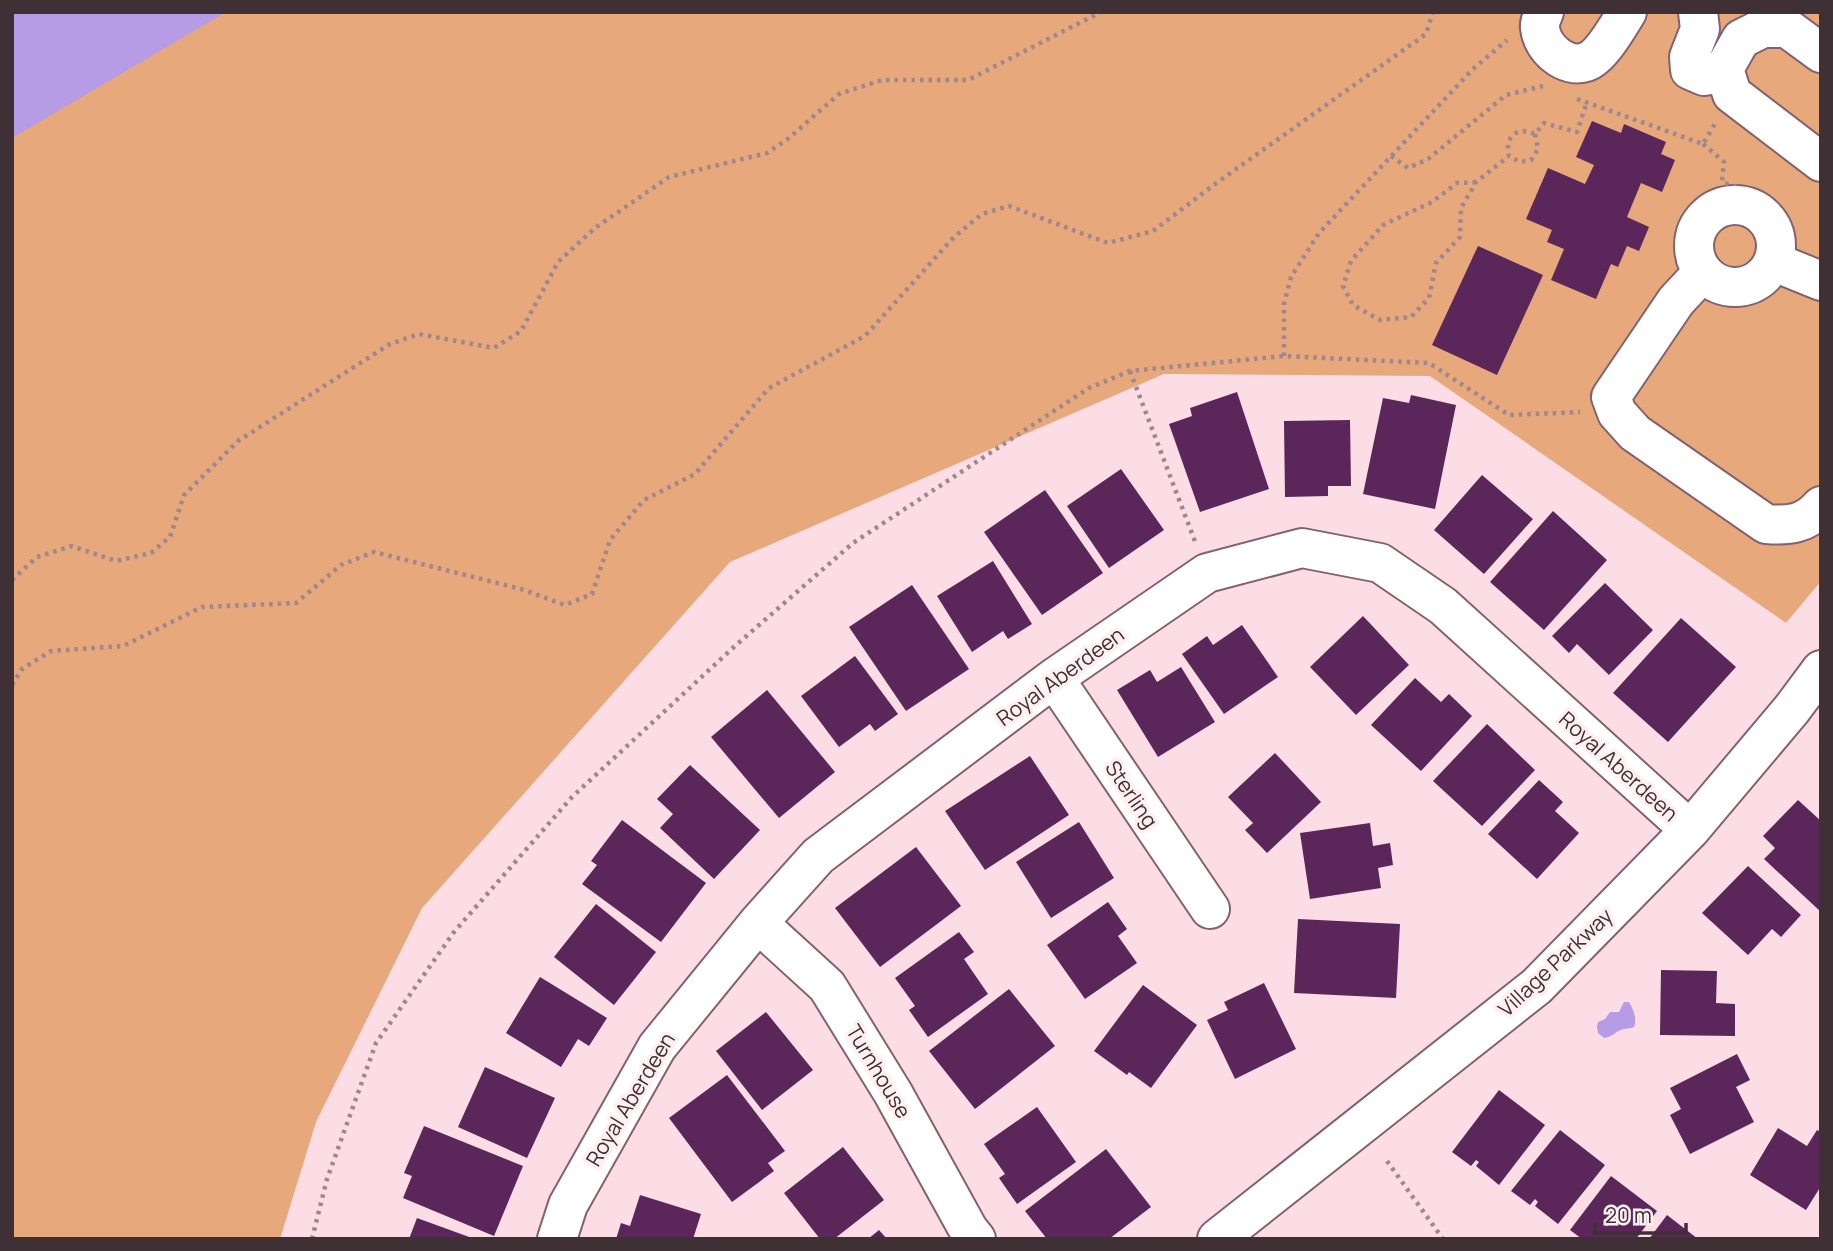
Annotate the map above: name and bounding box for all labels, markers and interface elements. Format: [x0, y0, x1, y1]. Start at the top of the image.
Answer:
street label: Royal Aberdeen [991, 620, 1129, 732]
street label: Royal Aberdeen [1553, 705, 1685, 827]
street label: Sterling [1099, 755, 1165, 833]
street label: Village Parkway [1492, 902, 1618, 1022]
street label: Turnhouse [840, 1019, 918, 1123]
street label: Royal Aberdeen [579, 1027, 681, 1171]
scale bar [1595, 1192, 1686, 1236]
text: 20 m [1605, 1201, 1652, 1229]

